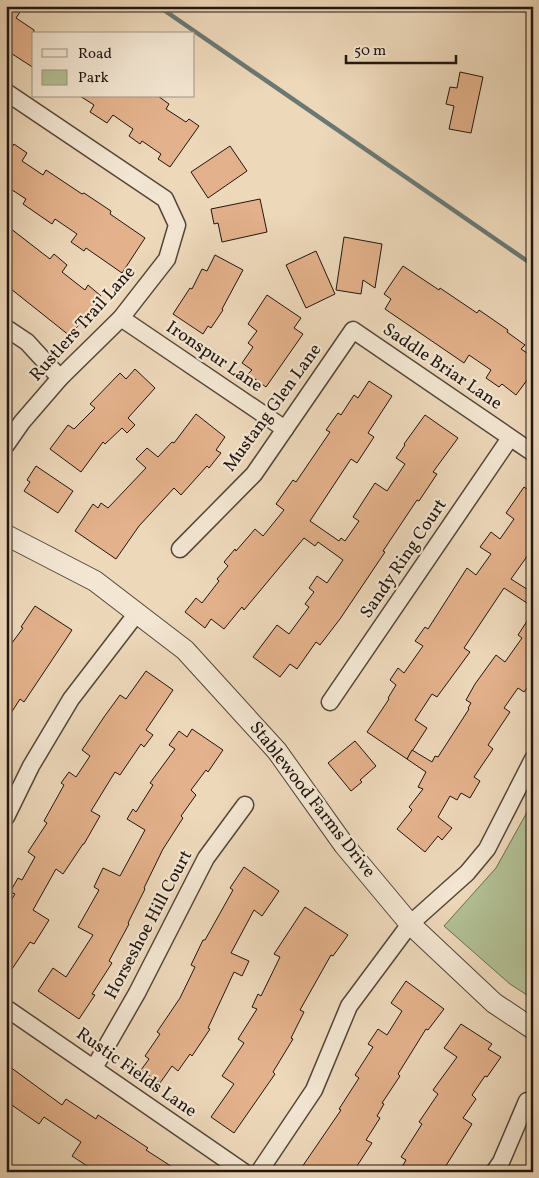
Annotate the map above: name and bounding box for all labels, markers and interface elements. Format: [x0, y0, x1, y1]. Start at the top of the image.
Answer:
legend [32, 32, 195, 98]
scale bar [346, 32, 456, 64]
text: 50 m [354, 41, 386, 62]
text: Road [78, 44, 112, 65]
text: Park [78, 68, 109, 89]
street label: Rustlers Trail Lane [24, 261, 142, 387]
street label: Ironspur Lane [161, 315, 267, 399]
street label: Saddle Briar Lane [377, 318, 507, 416]
street label: Mustang Glen Lane [218, 339, 328, 477]
street label: Sandy Ring Court [355, 494, 453, 624]
street label: Stablewood Farms Drive [243, 717, 381, 883]
street label: Horseshoe Hill Court [99, 846, 199, 1004]
street label: Rustic Fields Lane [71, 1022, 201, 1124]

